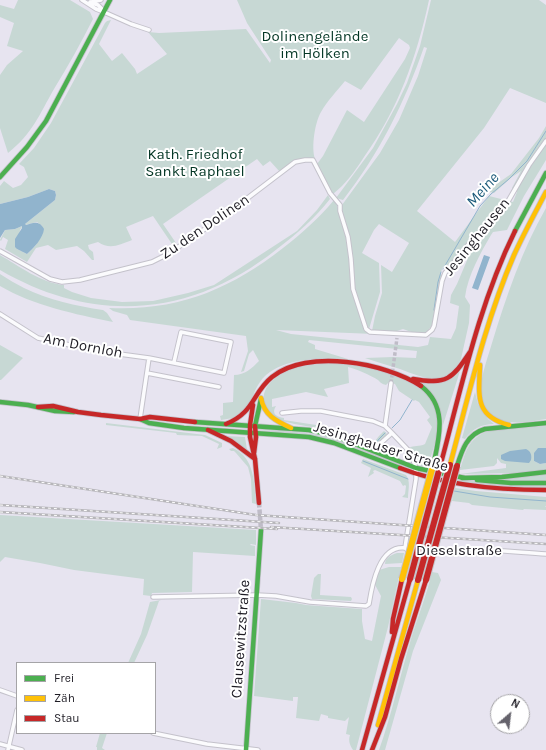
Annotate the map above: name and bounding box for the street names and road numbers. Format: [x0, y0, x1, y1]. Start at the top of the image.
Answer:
street label: Zu den Dolinen [157, 191, 253, 263]
street label: Jesinghausen [440, 195, 514, 279]
street label: Am Dornloh [42, 330, 124, 362]
street label: Jesinghauser Straße [311, 418, 451, 476]
street label: Dieselstraße [416, 542, 502, 560]
street label: Clausewitzstraße [228, 579, 254, 699]

